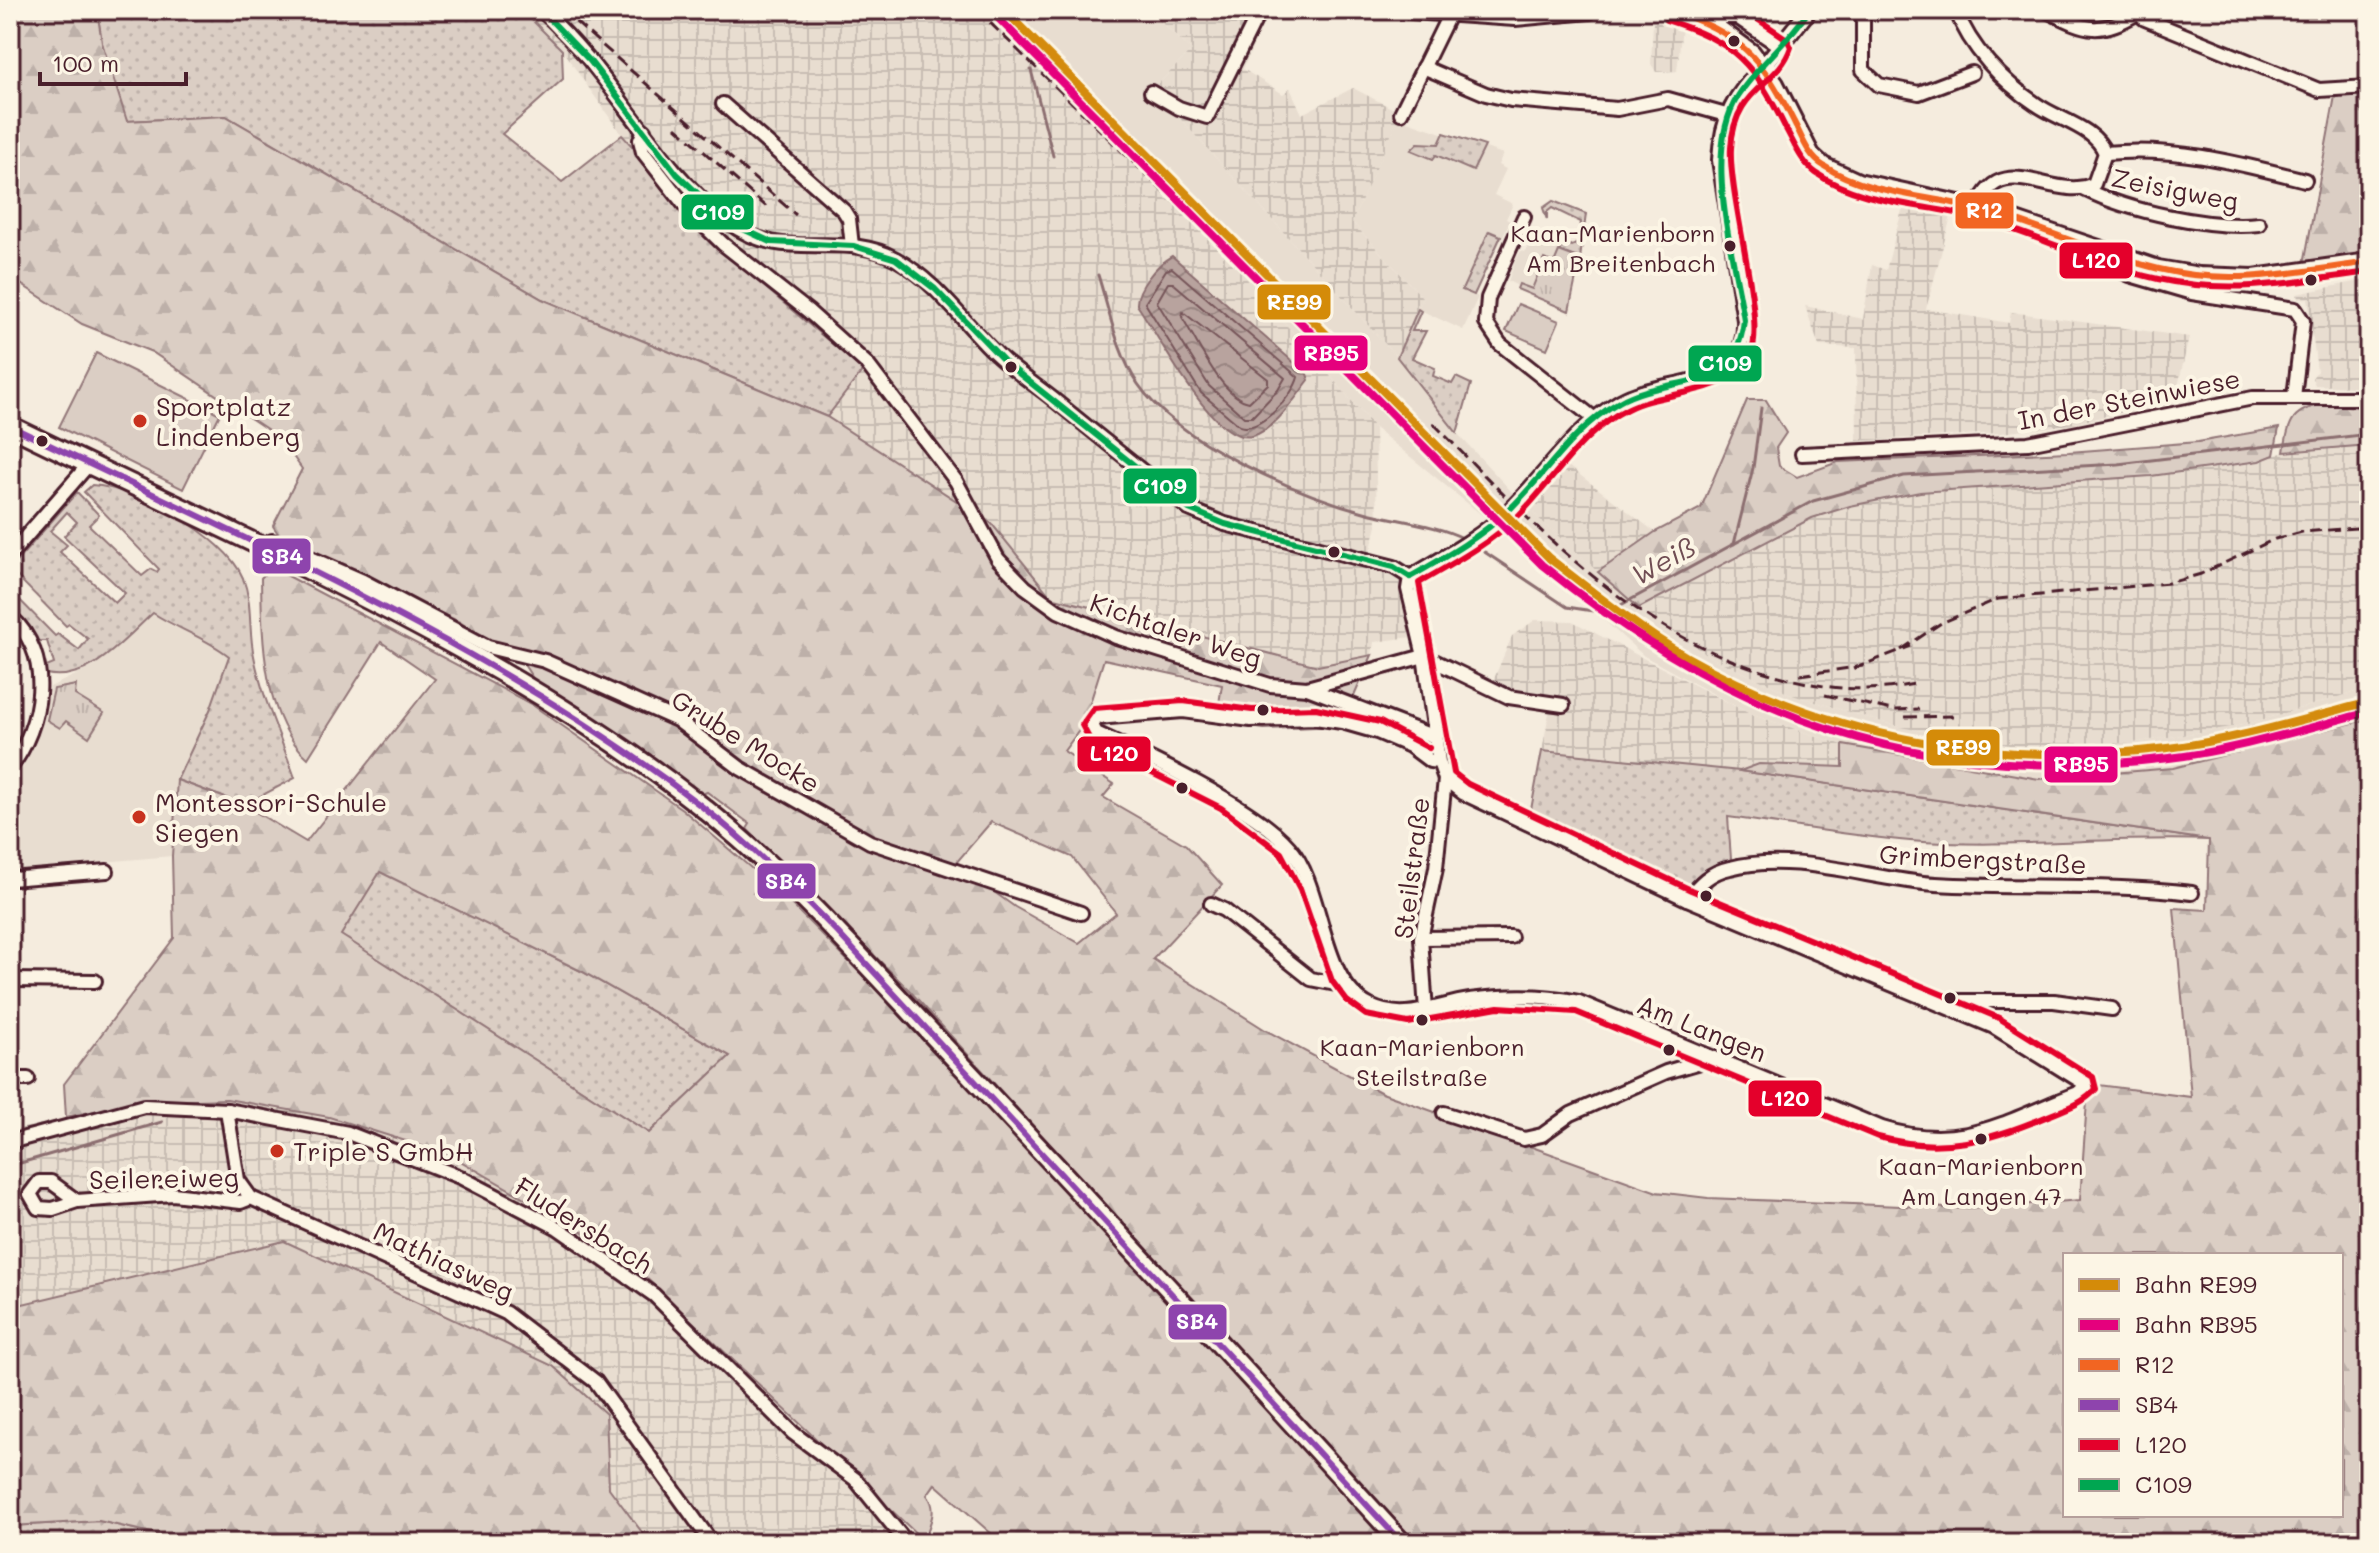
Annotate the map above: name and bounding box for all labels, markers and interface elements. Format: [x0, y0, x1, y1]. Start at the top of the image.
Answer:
unlabelled marker [1726, 33, 1742, 49]
scale bar [40, 36, 186, 86]
text: 100 m [52, 47, 119, 78]
street label: Zeisigweg [2109, 160, 2241, 218]
line badge: R12 [1954, 191, 2015, 230]
line badge: C109 [680, 193, 755, 231]
text: R12 [1965, 195, 2003, 224]
text: C109 [691, 197, 745, 226]
place label: Kaan-Marienborn Am Breitenbach [1511, 217, 1715, 278]
marker: Kaan-Marienborn Am Breitenbach [1722, 238, 1738, 254]
line badge: L120 [2058, 241, 2134, 280]
text: L120 [2072, 245, 2120, 274]
unlabelled marker [2303, 272, 2319, 288]
line badge: RE99 [1256, 283, 1332, 321]
text: RE99 [1266, 287, 1322, 316]
line badge: RB95 [1293, 334, 1369, 372]
text: RB95 [1303, 338, 1359, 367]
line badge: C109 [1687, 344, 1763, 383]
text: C109 [1698, 348, 1752, 377]
unlabelled marker [1003, 359, 1019, 375]
street label: In der Steinwiese [2015, 361, 2243, 437]
place label: Sportplatz Lindenberg [156, 389, 300, 453]
marker: Sportplatz Lindenberg [131, 412, 149, 430]
unlabelled marker [34, 433, 50, 449]
line badge: C109 [1122, 467, 1198, 505]
text: C109 [1133, 471, 1187, 500]
water label: Weiß [1624, 528, 1702, 592]
line badge: SB4 [251, 537, 312, 575]
text: SB4 [261, 541, 303, 570]
unlabelled marker [1326, 544, 1342, 560]
street label: Kichtaler Weg [1086, 585, 1266, 675]
street label: Grube Mocke [665, 682, 827, 800]
unlabelled marker [1255, 702, 1271, 718]
line badge: RE99 [1925, 728, 2001, 767]
text: RE99 [1935, 732, 1991, 761]
line badge: L120 [1076, 735, 1152, 773]
text: L120 [1090, 738, 1138, 767]
line badge: RB95 [2043, 745, 2119, 784]
text: RB95 [2053, 749, 2109, 778]
unlabelled marker [1174, 780, 1190, 796]
place label: Montessori-Schule Siegen [155, 785, 387, 849]
street label: Steilstraße [1385, 795, 1437, 941]
marker: Montessori-Schule Siegen [130, 808, 148, 826]
street label: Grimbergstraße [1878, 837, 2088, 881]
line badge: SB4 [756, 862, 817, 900]
text: SB4 [765, 866, 807, 895]
unlabelled marker [1698, 888, 1714, 904]
street label: Am Langen [1632, 987, 1772, 1069]
unlabelled marker [1942, 990, 1958, 1006]
marker: Kaan-Marienborn Steilstraße [1414, 1012, 1430, 1028]
place label: Kaan-Marienborn Steilstraße [1320, 1031, 1524, 1092]
unlabelled marker [1661, 1042, 1677, 1058]
line badge: L120 [1747, 1079, 1823, 1118]
text: L120 [1761, 1083, 1809, 1112]
marker: Kaan-Marienborn Am Langen 47 [1973, 1131, 1989, 1147]
place label: Triple S GmbH [293, 1134, 474, 1168]
marker: Triple S GmbH [268, 1142, 286, 1160]
place label: Kaan-Marienborn Am Langen 47 [1879, 1150, 2083, 1211]
street label: Seilereiweg [89, 1160, 239, 1196]
street label: Fludersbach [509, 1169, 659, 1281]
street label: Mathiasweg [368, 1214, 520, 1308]
legend [2063, 1253, 2343, 1517]
text: Bahn RE99 [2135, 1268, 2257, 1299]
line badge: SB4 [1167, 1303, 1228, 1341]
text: SB4 [1176, 1306, 1218, 1335]
text: Bahn RB95 [2135, 1308, 2258, 1339]
text: R12 [2135, 1348, 2174, 1379]
text: SB4 [2135, 1388, 2178, 1419]
text: L120 [2135, 1428, 2187, 1459]
text: C109 [2135, 1468, 2192, 1499]

